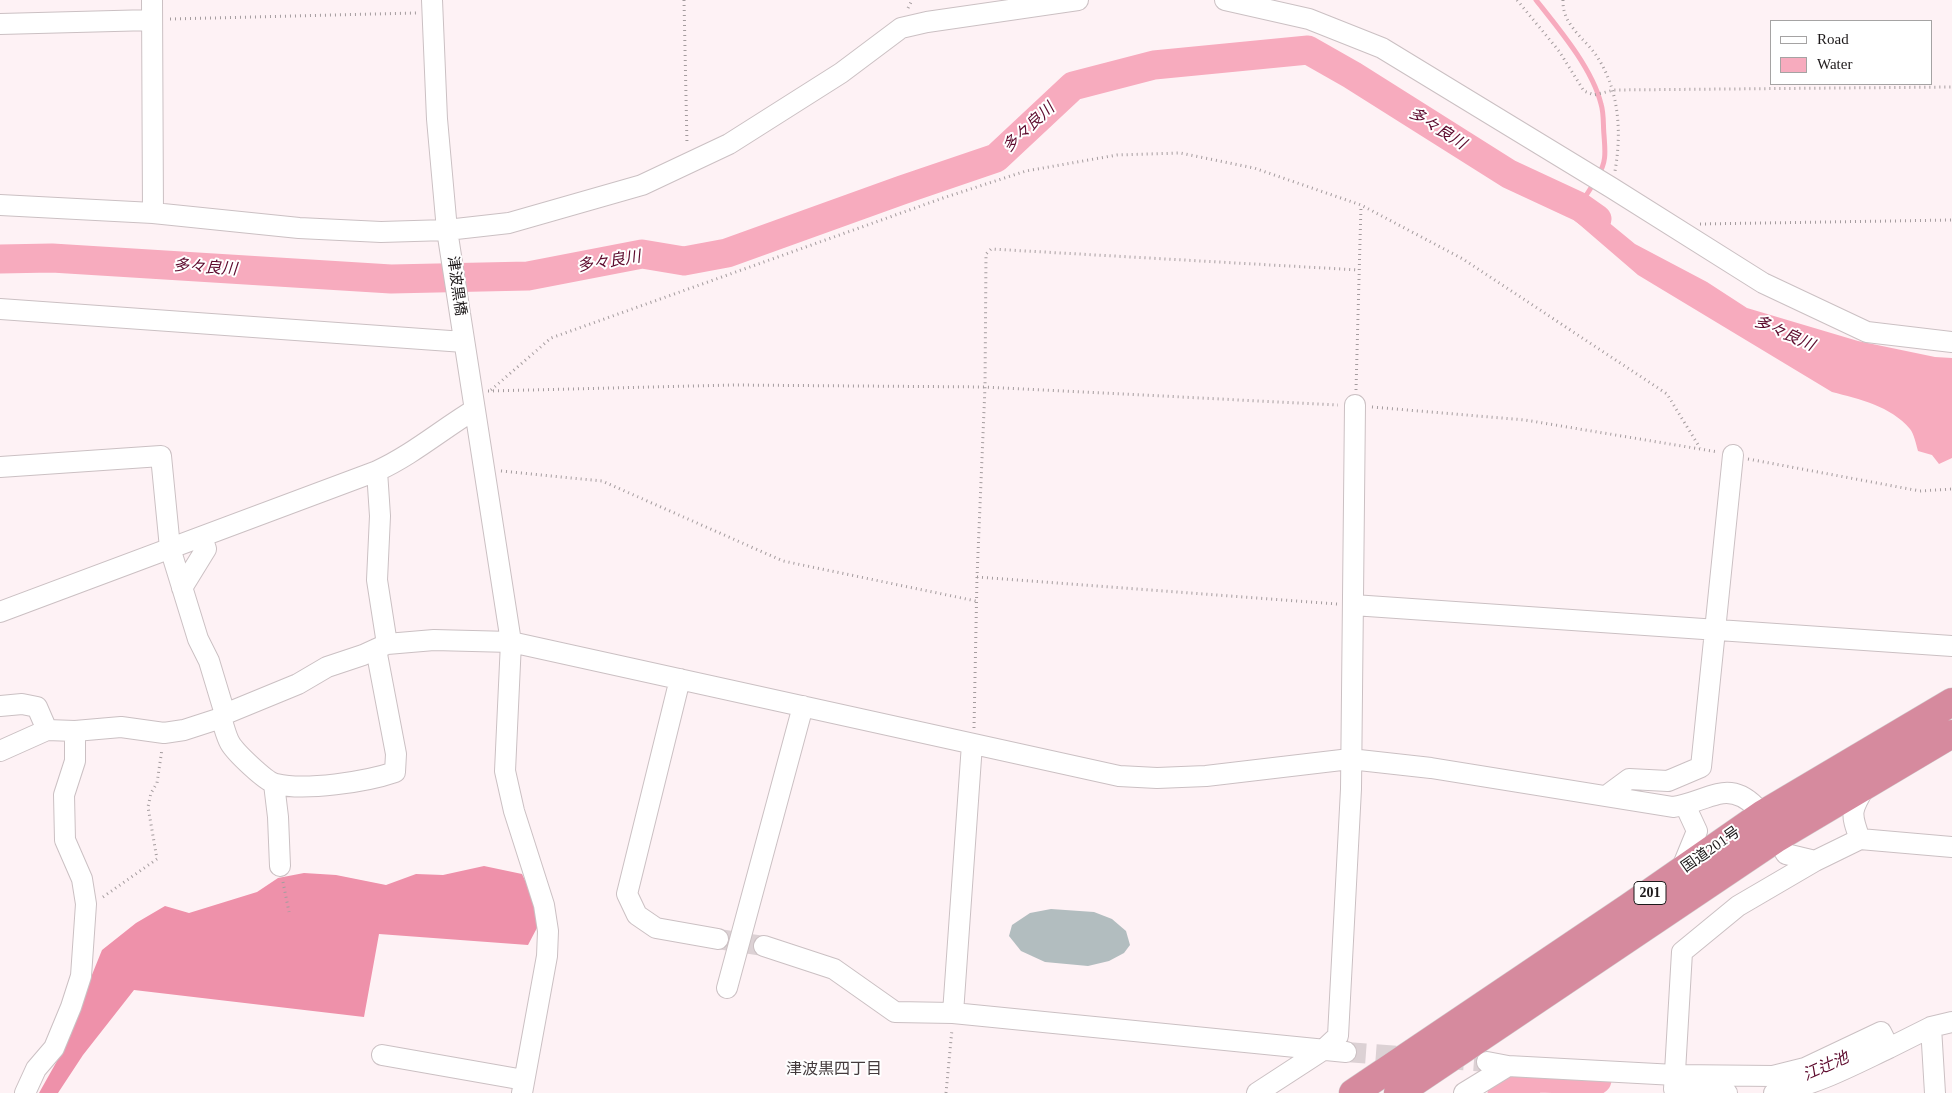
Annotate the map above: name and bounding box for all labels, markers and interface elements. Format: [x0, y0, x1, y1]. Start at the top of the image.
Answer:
legend [1770, 20, 1932, 85]
text: Road [1817, 31, 1849, 47]
text: Water [1817, 56, 1852, 72]
water label: 多々良川 [999, 99, 1059, 157]
water label: 多々良川 [1405, 104, 1469, 154]
water label: 多々良川 [576, 248, 642, 276]
street label: 津波黒橋 [443, 255, 469, 317]
water label: 多々良川 [172, 256, 238, 280]
water label: 多々良川 [1751, 312, 1817, 356]
street label: 国道201号 [1678, 823, 1744, 877]
road number: 201 [1634, 881, 1666, 904]
water label: 江辻池 [1800, 1048, 1852, 1086]
district label: 津波黒四丁目 [786, 1060, 882, 1080]

